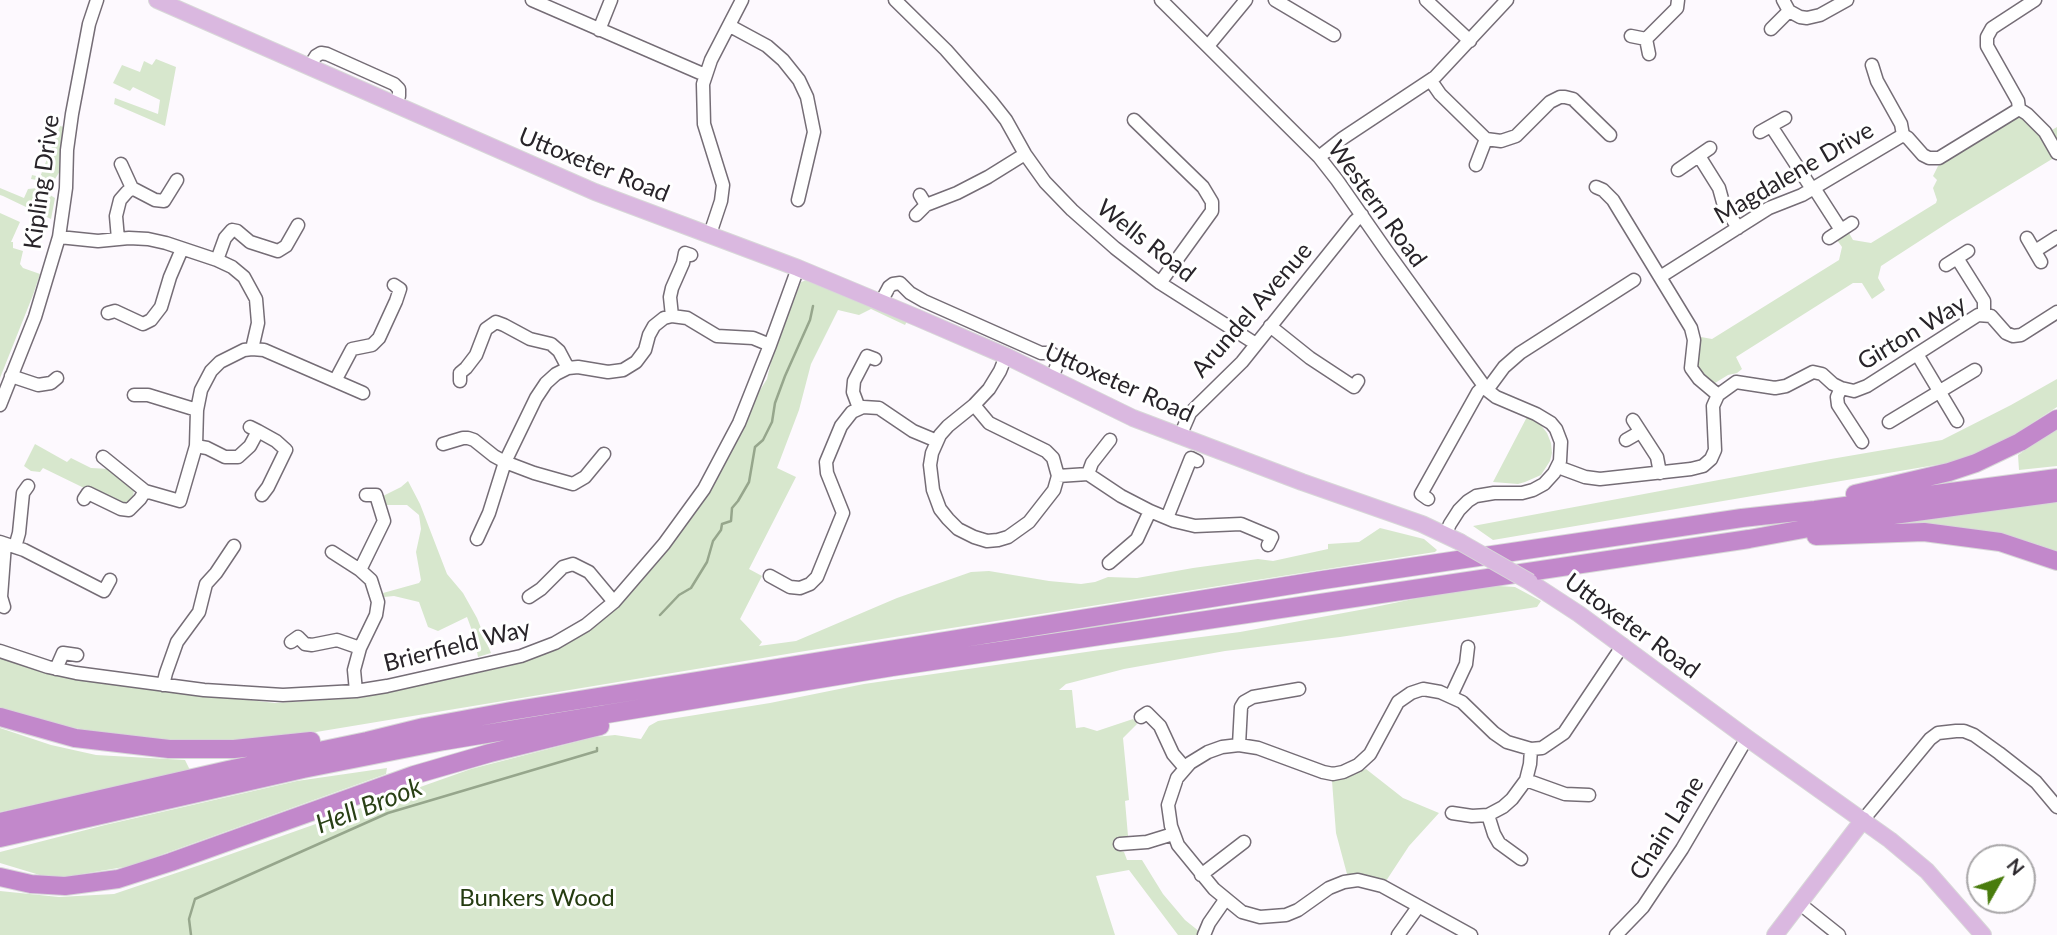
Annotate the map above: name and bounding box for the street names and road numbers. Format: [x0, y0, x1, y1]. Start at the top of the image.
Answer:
street label: Kipling Drive [18, 113, 66, 251]
street label: Magdalene Drive [1709, 116, 1879, 230]
street label: Uttoxeter Road [514, 122, 674, 208]
street label: Western Road [1321, 135, 1433, 273]
street label: Wells Road [1091, 194, 1201, 288]
street label: Arundel Avenue [1186, 237, 1318, 383]
street label: Girton Way [1853, 289, 1971, 377]
street label: Uttoxeter Road [1040, 337, 1198, 429]
street label: Uttoxeter Road [1559, 567, 1705, 685]
street label: Brierfield Way [381, 614, 533, 678]
street label: Chain Lane [1624, 771, 1710, 885]

